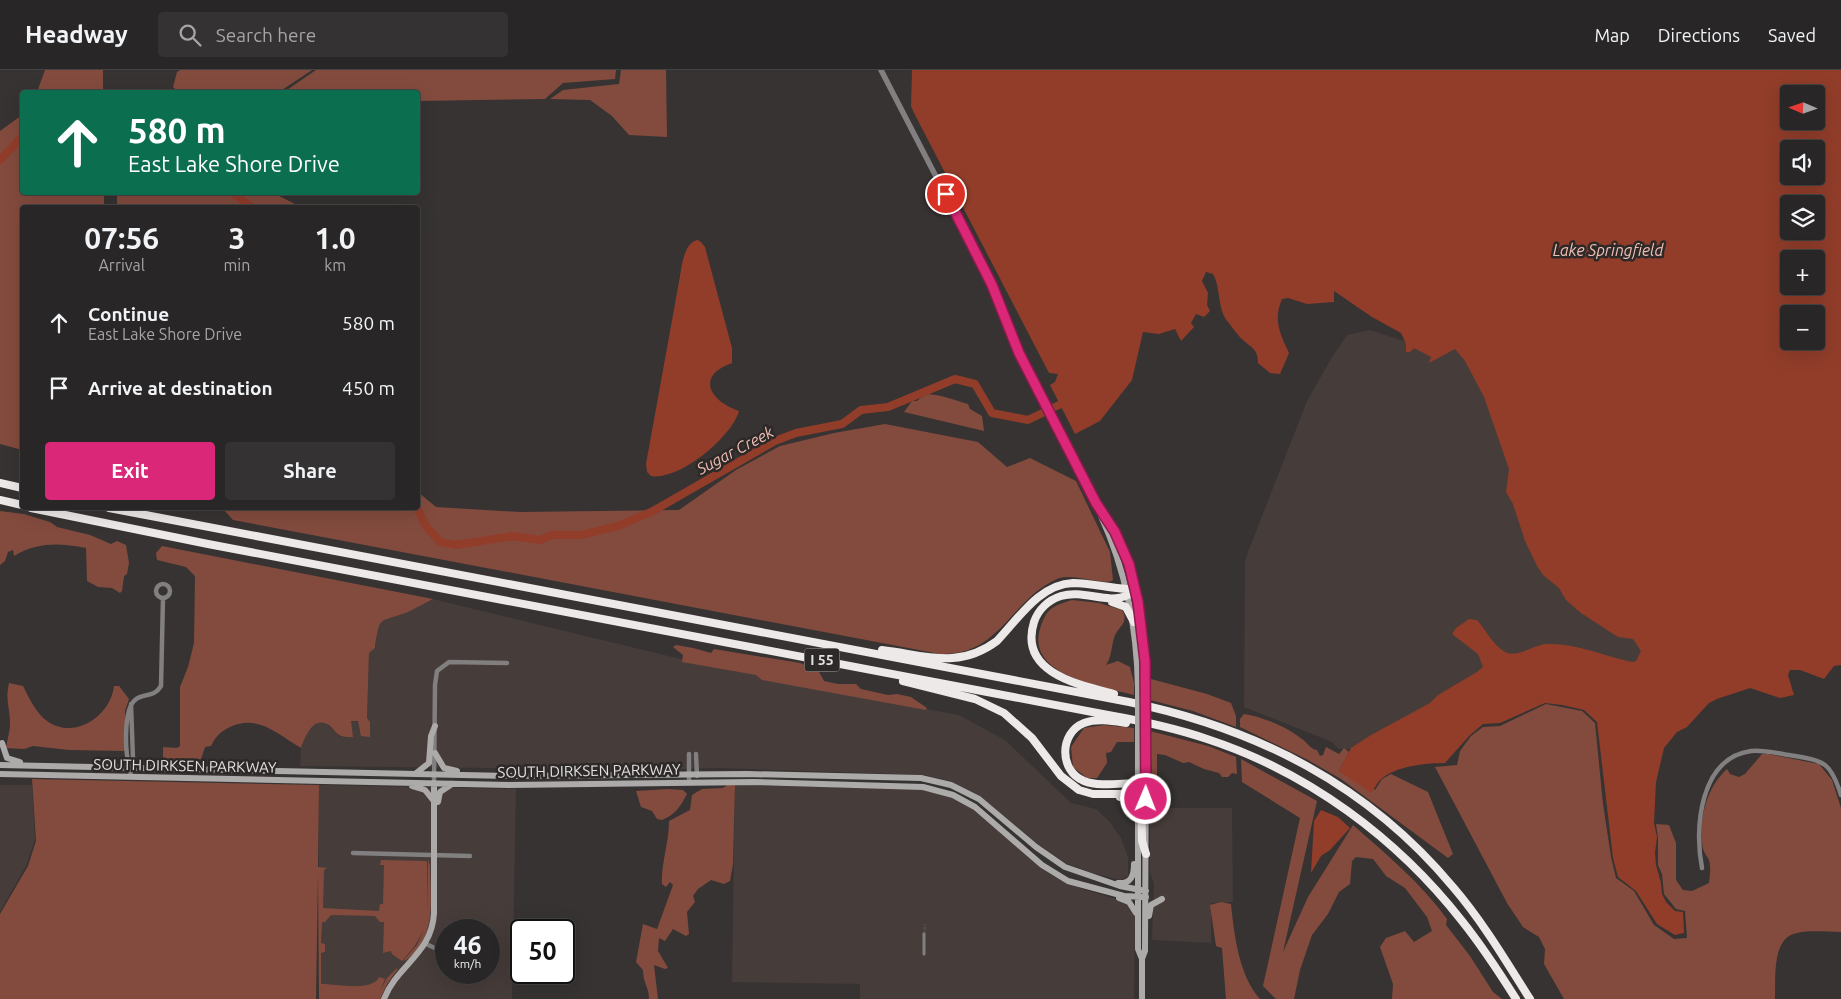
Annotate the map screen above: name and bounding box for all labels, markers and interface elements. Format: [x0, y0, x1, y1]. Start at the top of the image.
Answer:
search box [158, 12, 508, 57]
text: Headway [25, 21, 128, 48]
icon: search [176, 21, 204, 49]
text: Search here [216, 24, 316, 46]
text: Map [1594, 25, 1630, 45]
text: Directions [1658, 25, 1740, 45]
text: Saved [1768, 25, 1816, 45]
north arrow [1780, 85, 1825, 130]
map controls [1780, 85, 1825, 350]
icon: ahead [45, 110, 110, 175]
text: 580 m [128, 110, 226, 150]
button: sound [1780, 140, 1825, 185]
text: East Lake Shore Drive [128, 151, 340, 176]
pin [925, 173, 967, 215]
icon: arrive [932, 180, 960, 208]
button: layers [1780, 195, 1825, 240]
text: 07:56 [84, 221, 159, 255]
text: 3 [228, 221, 245, 255]
text: 1.0 [315, 221, 356, 255]
water label: Lake Springfield [1553, 241, 1664, 260]
button: + [1780, 250, 1825, 295]
text: Arrival [98, 256, 145, 274]
text: min [223, 256, 250, 274]
text: km [324, 256, 346, 274]
text: Continue [88, 303, 169, 325]
button: − [1780, 305, 1825, 350]
icon: ahead [45, 309, 73, 337]
text: 580 m [342, 312, 395, 334]
text: East Lake Shore Drive [88, 325, 242, 343]
icon: arrive [45, 374, 73, 402]
text: Arrive at destination [88, 377, 273, 399]
text: 450 m [342, 377, 395, 399]
water label: Sugar Creek [693, 422, 777, 478]
button: Exit [45, 442, 215, 500]
button: Share [225, 442, 395, 500]
road number: I 55 [804, 648, 840, 672]
street label: SOUTH DIRKSEN PARKWAY [93, 755, 277, 776]
street label: SOUTH DIRKSEN PARKWAY [497, 760, 681, 781]
position arrow [1119, 772, 1171, 824]
speed limit sign: 50 [510, 919, 575, 984]
text: 46 [453, 931, 482, 959]
text: km/h [454, 957, 481, 970]

